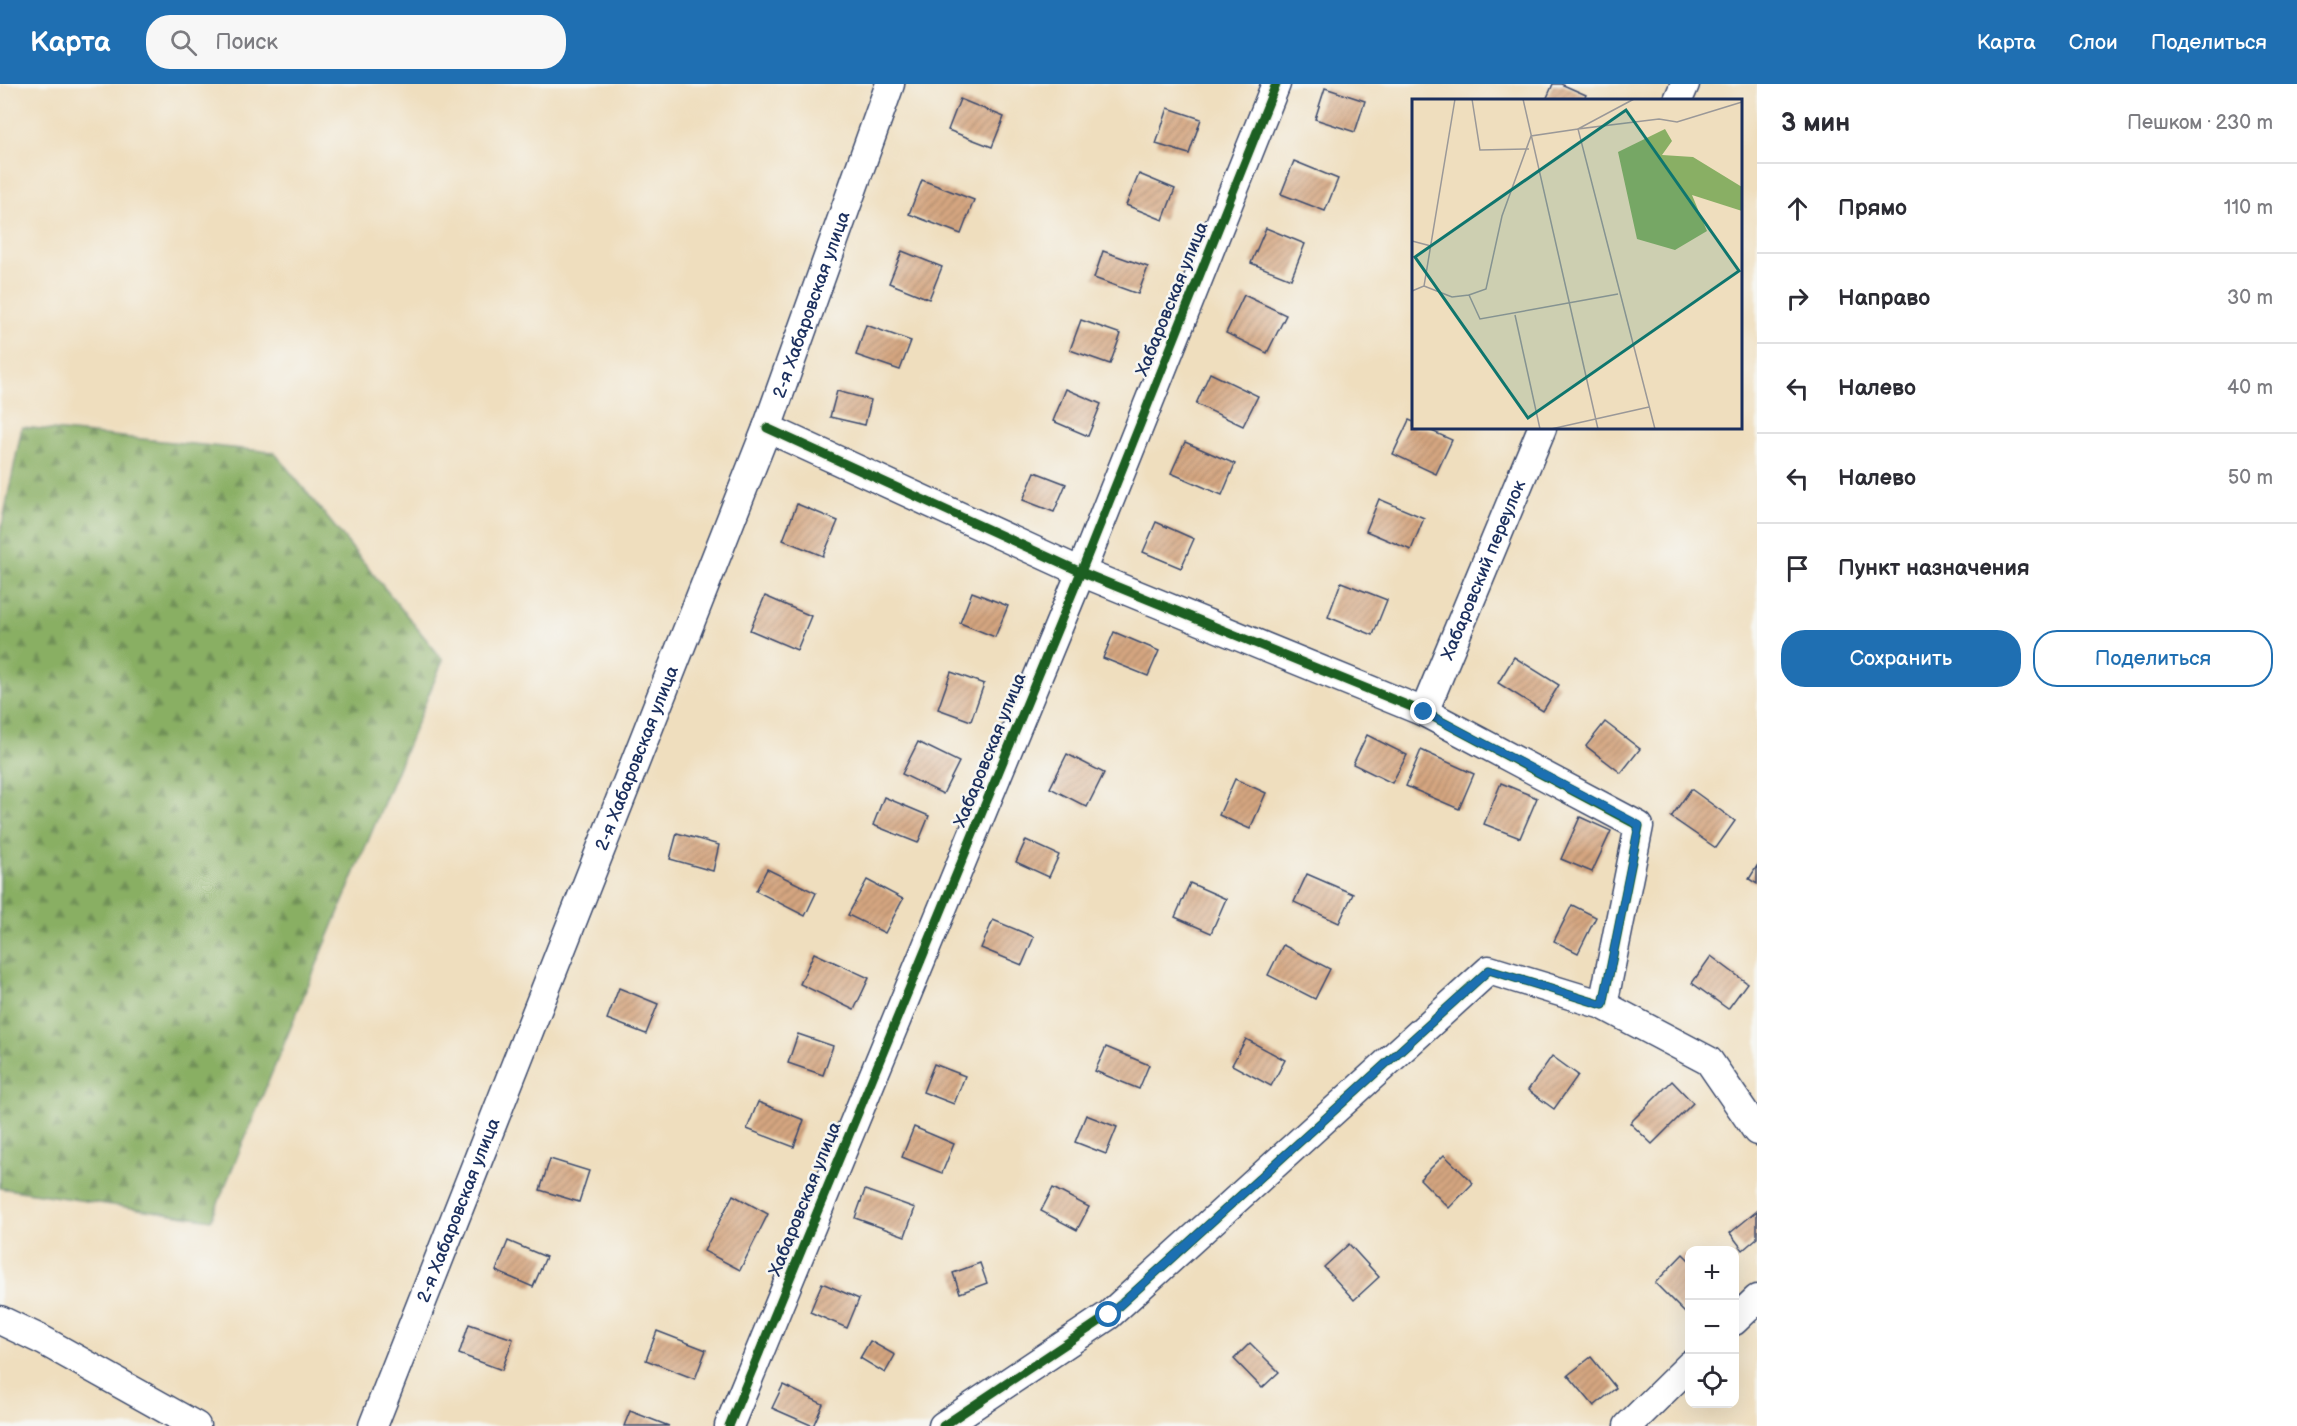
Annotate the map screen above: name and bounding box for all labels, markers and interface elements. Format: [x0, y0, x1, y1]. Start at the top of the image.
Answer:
search box [146, 15, 566, 69]
text: Карта [30, 26, 110, 59]
icon: search [167, 26, 200, 59]
text: Поиск [215, 29, 278, 56]
text: Карта [1977, 30, 2036, 55]
text: Слои [2069, 30, 2118, 55]
text: Поделиться [2151, 30, 2267, 55]
inset map [1412, 99, 1742, 429]
text: 3 мин [1781, 108, 1850, 139]
text: Пешком · 230 m [2127, 111, 2273, 135]
icon: ahead [1781, 192, 1814, 225]
text: Прямо [1838, 195, 1907, 222]
text: 110 m [2224, 196, 2273, 220]
street label: 2-я Хабаровская улица [768, 208, 854, 401]
street label: Хабаровская улица [1131, 219, 1213, 379]
icon: right [1781, 282, 1814, 315]
text: Направо [1838, 285, 1930, 312]
text: 30 m [2227, 286, 2273, 310]
icon: left [1781, 372, 1814, 405]
text: Налево [1838, 375, 1916, 402]
text: 40 m [2227, 376, 2273, 400]
icon: left [1781, 462, 1814, 495]
text: Налево [1838, 465, 1916, 492]
text: 50 m [2228, 466, 2273, 490]
street label: Хабаровский переулок [1436, 476, 1530, 663]
icon: arrive [1781, 552, 1814, 585]
text: Пункт назначения [1838, 555, 2030, 582]
button: Сохранить [1781, 630, 2021, 687]
button: Поделиться [2033, 630, 2273, 687]
street label: 2-я Хабаровская улица [591, 663, 683, 853]
street label: Хабаровская улица [949, 670, 1031, 830]
route end [1410, 698, 1436, 724]
street label: 2-я Хабаровская улица [412, 1115, 504, 1306]
street label: Хабаровская улица [764, 1119, 846, 1279]
map controls [1685, 1246, 1739, 1408]
button: + [1685, 1246, 1739, 1300]
button: − [1685, 1300, 1739, 1354]
route start [1095, 1301, 1121, 1327]
button: locate [1685, 1354, 1739, 1408]

